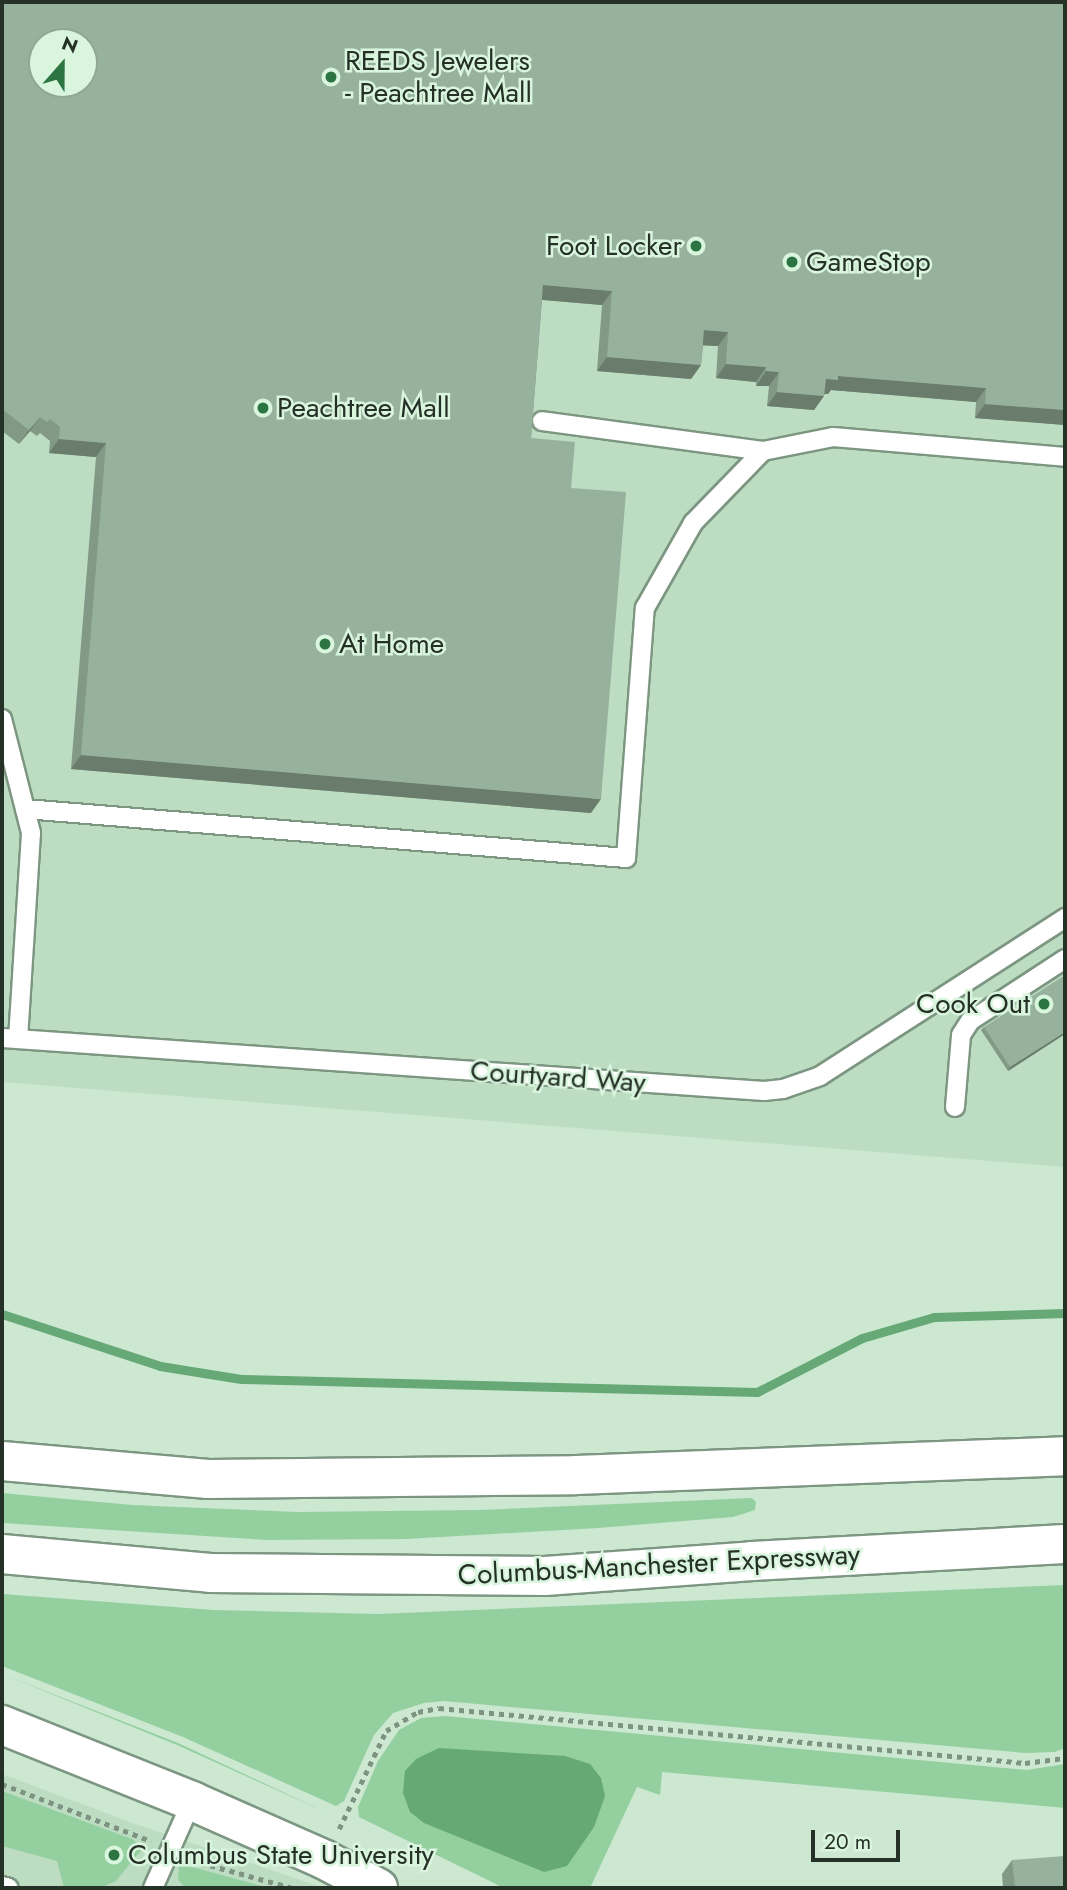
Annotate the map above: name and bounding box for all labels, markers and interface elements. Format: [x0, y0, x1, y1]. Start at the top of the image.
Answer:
north arrow [28, 28, 98, 98]
text: N [58, 29, 82, 60]
place label: REEDS Jewelers - Peachtree Mall [345, 44, 532, 110]
marker: REEDS Jewelers - Peachtree Mall [323, 69, 339, 85]
place label: Foot Locker [546, 229, 682, 263]
marker: Foot Locker [688, 238, 704, 254]
place label: GameStop [806, 245, 931, 279]
marker: GameStop [784, 254, 800, 270]
place label: Peachtree Mall [277, 391, 450, 425]
marker: Peachtree Mall [255, 400, 271, 416]
place label: At Home [339, 627, 444, 661]
marker: At Home [317, 636, 333, 652]
place label: Cook Out [916, 987, 1030, 1021]
marker: Cook Out [1036, 996, 1052, 1012]
street label: Courtyard Way [469, 1054, 647, 1100]
street label: Columbus-Manchester Expressway [457, 1538, 861, 1592]
scale bar [815, 1816, 904, 1860]
text: 20 m [824, 1827, 871, 1857]
place label: Columbus State University [128, 1838, 434, 1872]
marker: Columbus State University [106, 1847, 122, 1863]

